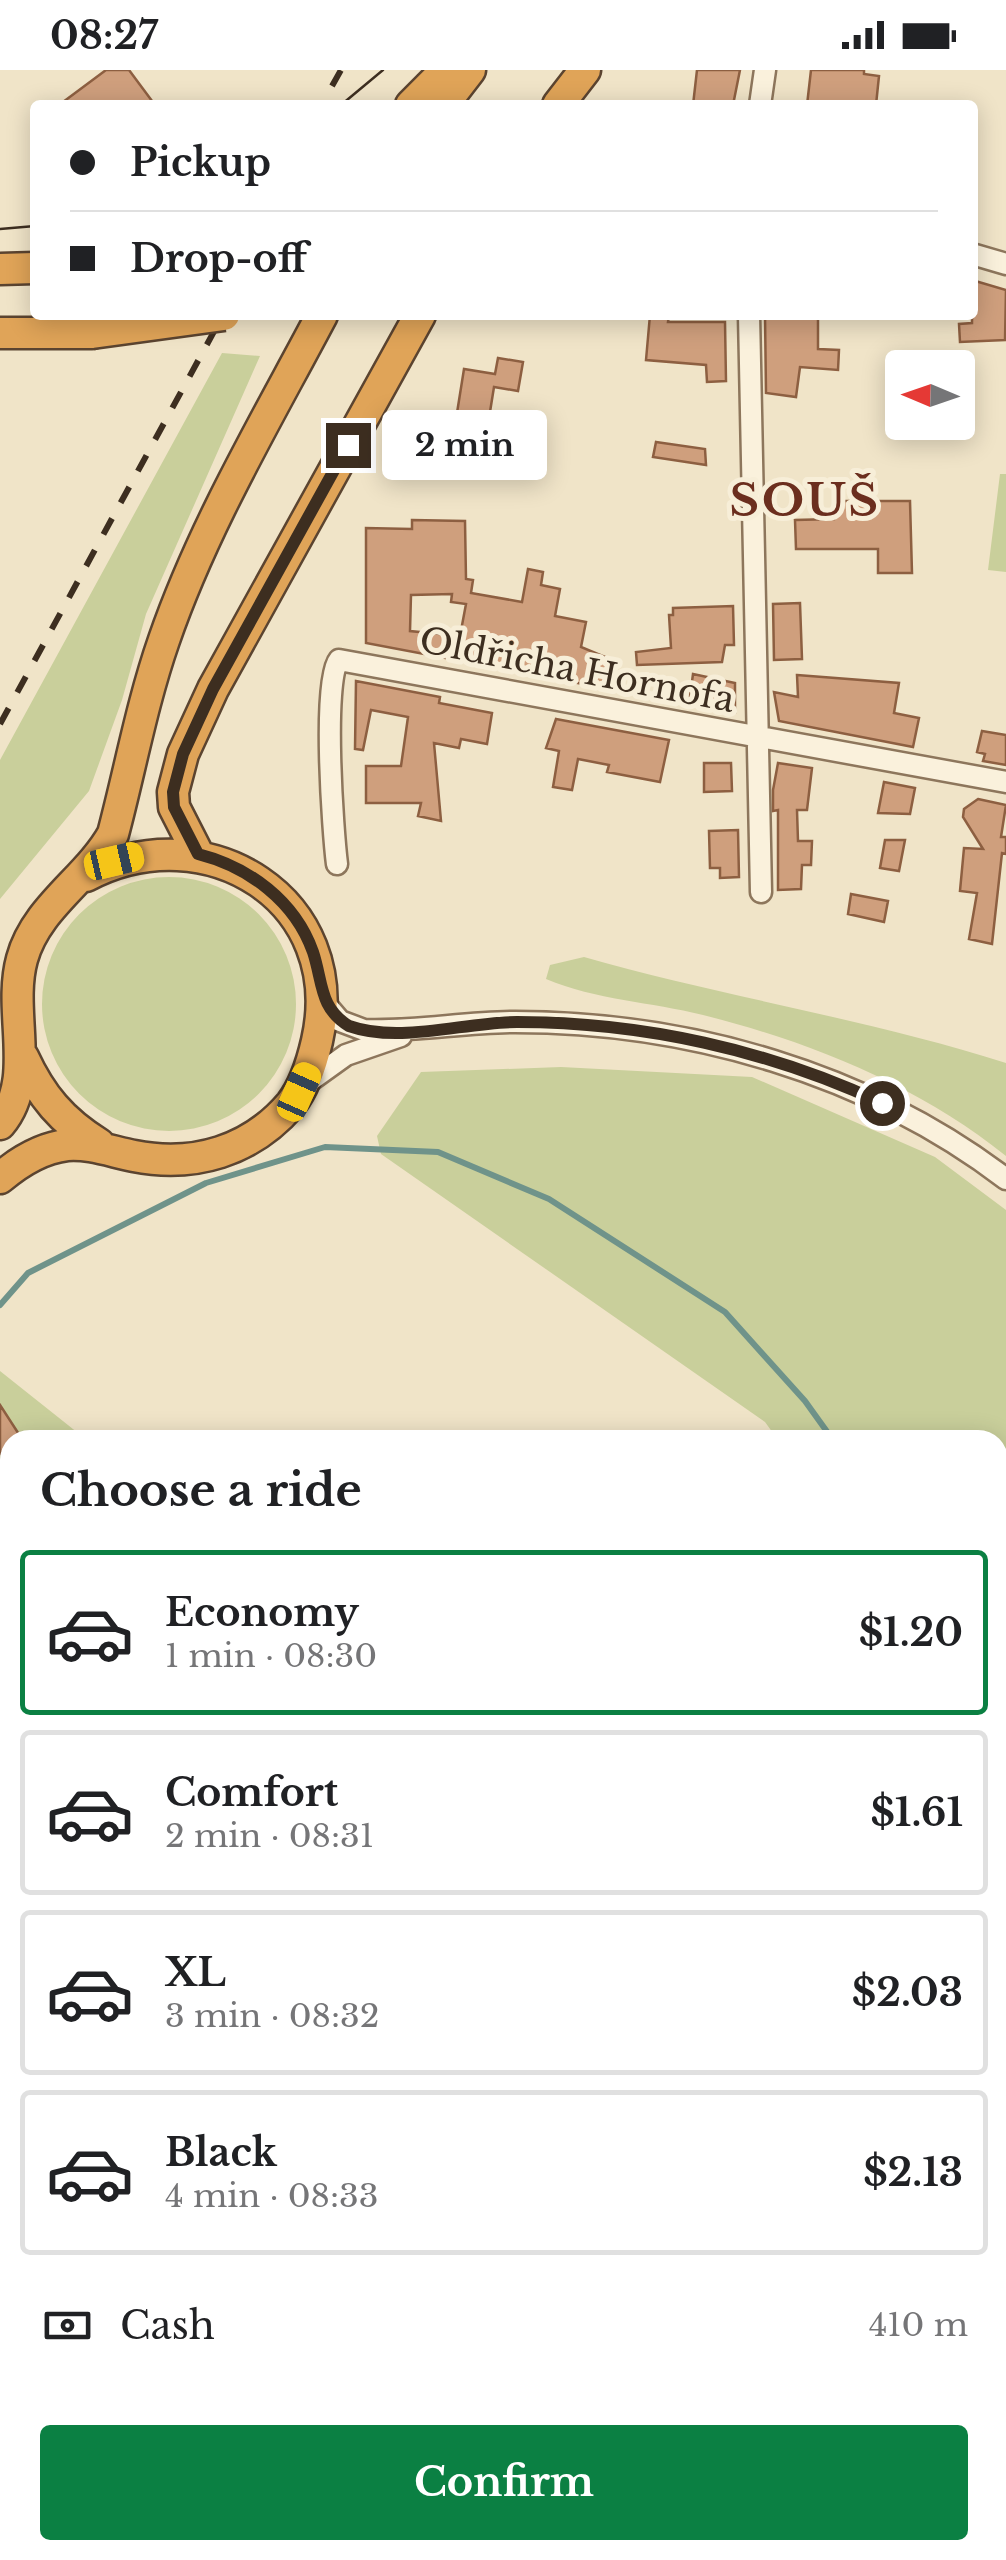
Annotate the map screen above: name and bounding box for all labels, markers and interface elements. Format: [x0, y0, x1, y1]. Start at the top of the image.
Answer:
text: 08:27 [50, 12, 158, 59]
text: Pickup [130, 139, 271, 186]
text: Drop-off [130, 235, 307, 282]
north arrow [885, 350, 975, 440]
map controls [885, 350, 975, 440]
callout: 2 min [383, 410, 548, 480]
route end [326, 423, 371, 468]
text: 2 min [415, 425, 514, 465]
district label: SOUŠ [729, 472, 881, 528]
street label: Oldřicha Hornofa [416, 618, 739, 721]
car [81, 840, 147, 882]
car [273, 1058, 325, 1126]
route start [860, 1081, 905, 1126]
text: Choose a ride [40, 1462, 362, 1518]
icon: car [45, 1588, 135, 1678]
text: Economy [165, 1589, 359, 1636]
text: $1.20 [859, 1609, 963, 1656]
text: 1 min · 08:30 [165, 1636, 377, 1676]
icon: car [45, 1768, 135, 1858]
text: Comfort [165, 1769, 338, 1816]
text: $1.61 [870, 1789, 963, 1836]
text: 2 min · 08:31 [165, 1816, 374, 1856]
icon: car [45, 1948, 135, 2038]
text: XL [165, 1949, 226, 1996]
text: $2.03 [852, 1969, 963, 2016]
text: 3 min · 08:32 [165, 1996, 379, 2036]
icon: car [45, 2128, 135, 2218]
text: Black [165, 2129, 277, 2176]
text: $2.13 [863, 2149, 963, 2196]
text: 4 min · 08:33 [165, 2176, 378, 2216]
icon: cash [40, 2298, 95, 2353]
text: Cash [120, 2302, 215, 2349]
text: 410 m [869, 2305, 968, 2345]
button: Confirm [40, 2425, 968, 2540]

